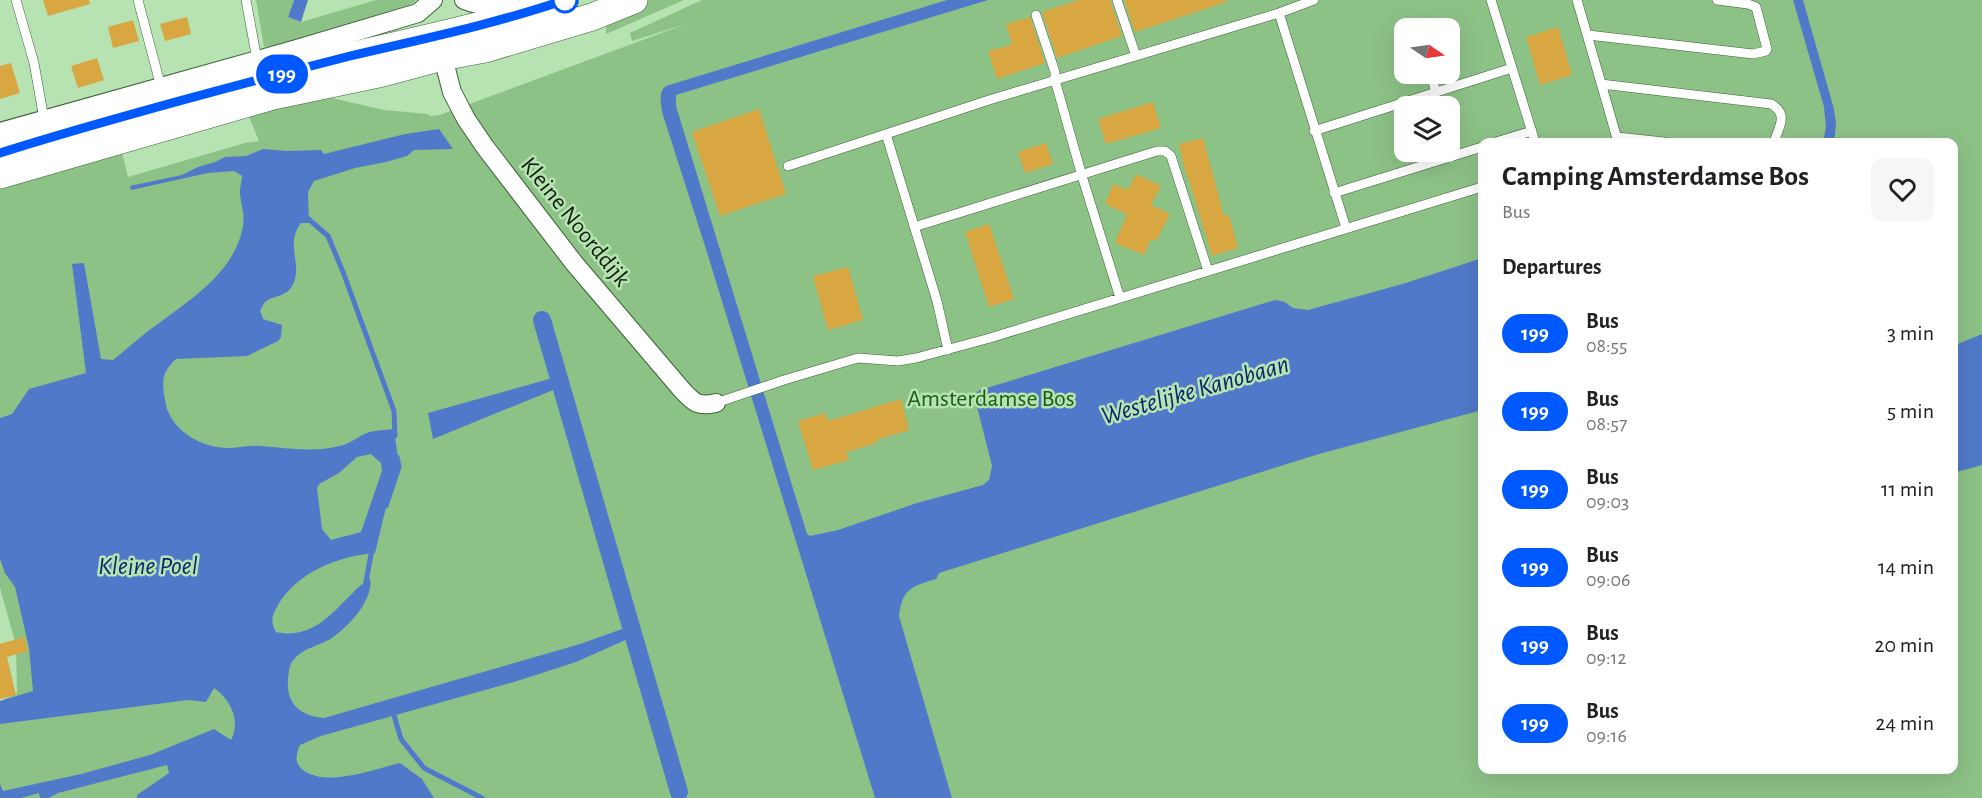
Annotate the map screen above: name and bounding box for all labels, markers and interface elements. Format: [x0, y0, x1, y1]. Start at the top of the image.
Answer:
unlabelled marker [552, 0, 578, 13]
north arrow [1394, 18, 1460, 84]
map controls [1394, 18, 1460, 162]
line badge: 199 [248, 54, 316, 94]
text: 199 [268, 64, 296, 85]
button: layers [1394, 96, 1460, 162]
street label: Kleine Noorddijk [516, 153, 634, 291]
button: heart [1871, 158, 1934, 221]
text: Camping Amsterdamse Bos [1502, 163, 1809, 191]
text: Bus [1502, 202, 1530, 222]
text: Departures [1502, 256, 1602, 278]
text: Bus [1586, 310, 1619, 332]
text: 3 min [1887, 322, 1934, 344]
text: 199 [1521, 323, 1549, 344]
text: 08:55 [1586, 336, 1627, 356]
water label: Westelijke Kanobaan [1098, 351, 1292, 429]
park label: Amsterdamse Bos [907, 387, 1075, 411]
text: Bus [1586, 388, 1619, 410]
text: 5 min [1887, 400, 1934, 422]
text: 199 [1521, 401, 1549, 422]
text: 08:57 [1586, 414, 1627, 434]
text: Bus [1586, 466, 1619, 488]
text: 11 min [1881, 478, 1934, 500]
text: 199 [1521, 479, 1549, 500]
text: 09:03 [1586, 492, 1629, 512]
text: Bus [1586, 544, 1619, 566]
water label: Kleine Poel [98, 553, 198, 579]
text: 14 min [1878, 556, 1934, 578]
text: 199 [1521, 557, 1549, 578]
text: 09:06 [1586, 570, 1631, 590]
text: Bus [1586, 622, 1619, 644]
text: 20 min [1874, 634, 1934, 656]
text: 199 [1521, 635, 1549, 656]
text: 09:12 [1586, 648, 1627, 668]
text: Bus [1586, 700, 1619, 722]
text: 24 min [1876, 712, 1934, 734]
text: 199 [1521, 713, 1549, 734]
text: 09:16 [1586, 726, 1627, 746]

